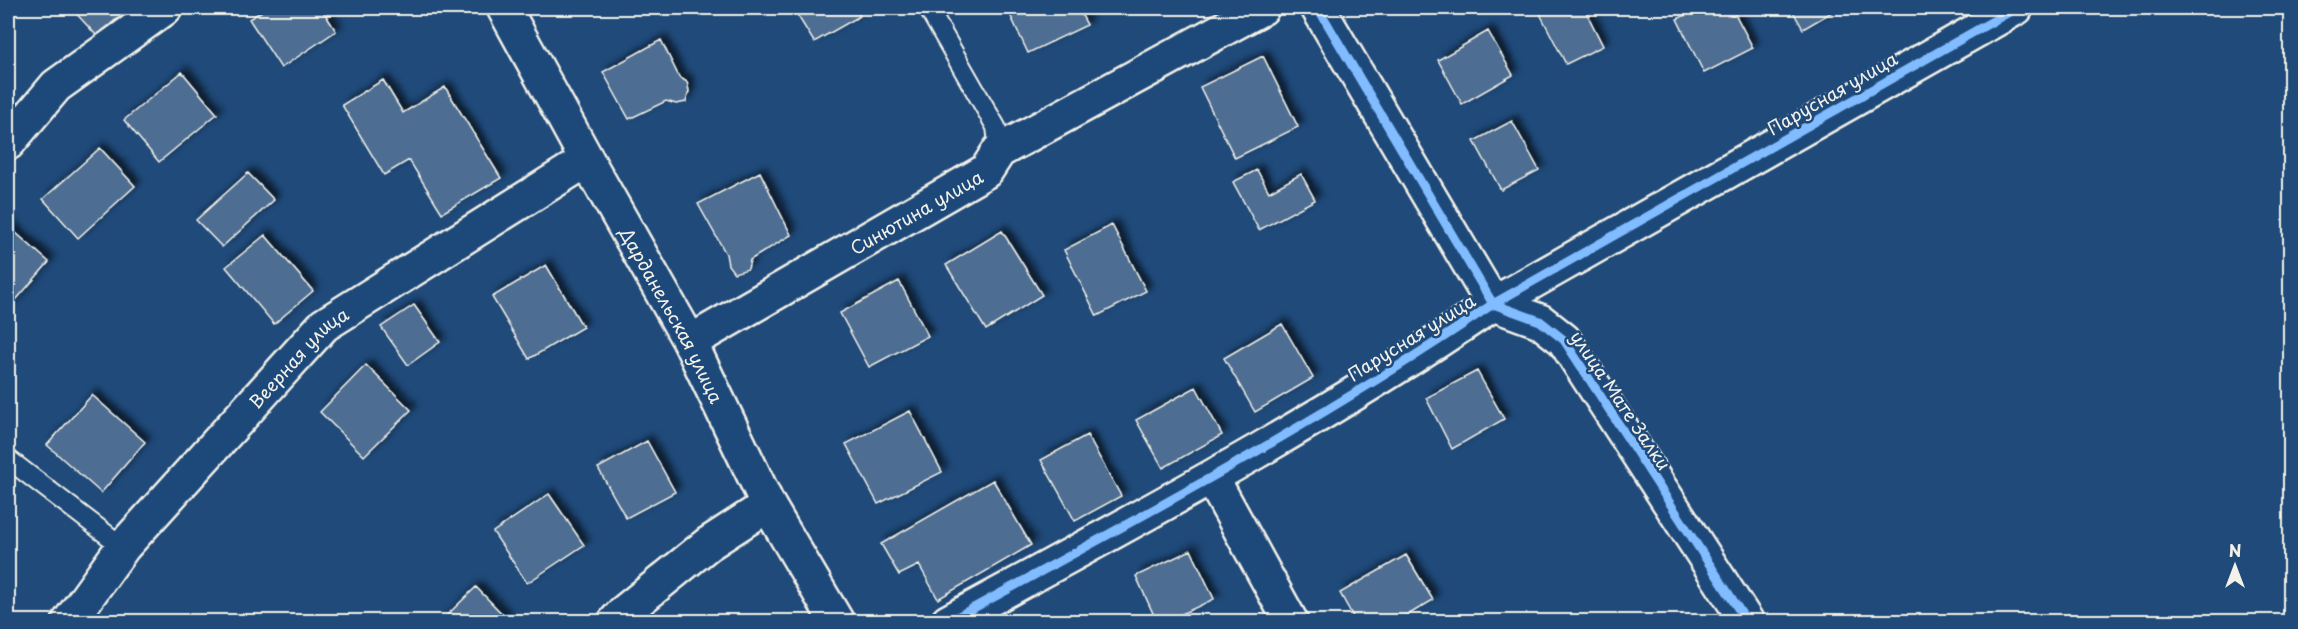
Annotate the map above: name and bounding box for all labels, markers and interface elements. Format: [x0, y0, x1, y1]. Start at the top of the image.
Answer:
street label: Парусная улица [1762, 44, 1903, 141]
street label: Синютина улица [845, 162, 988, 261]
street label: Дарданельская улица [613, 221, 731, 408]
street label: Парусная улица [1342, 286, 1481, 387]
street label: Веерная улица [242, 299, 354, 414]
street label: улица Мате Залки [1564, 325, 1678, 475]
north arrow [2205, 536, 2265, 596]
text: N [2229, 538, 2241, 562]

